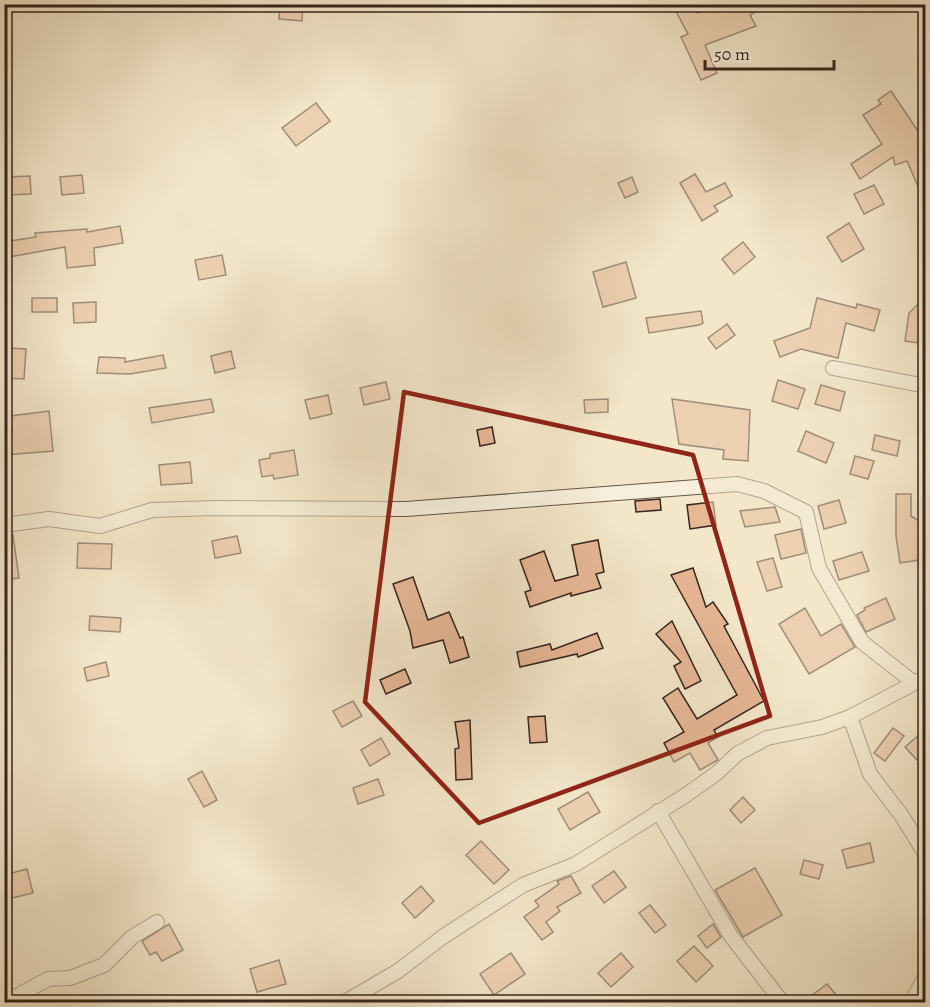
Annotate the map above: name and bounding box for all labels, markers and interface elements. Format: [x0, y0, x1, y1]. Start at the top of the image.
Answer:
scale bar [705, 33, 834, 71]
text: 50 m [714, 42, 750, 66]

